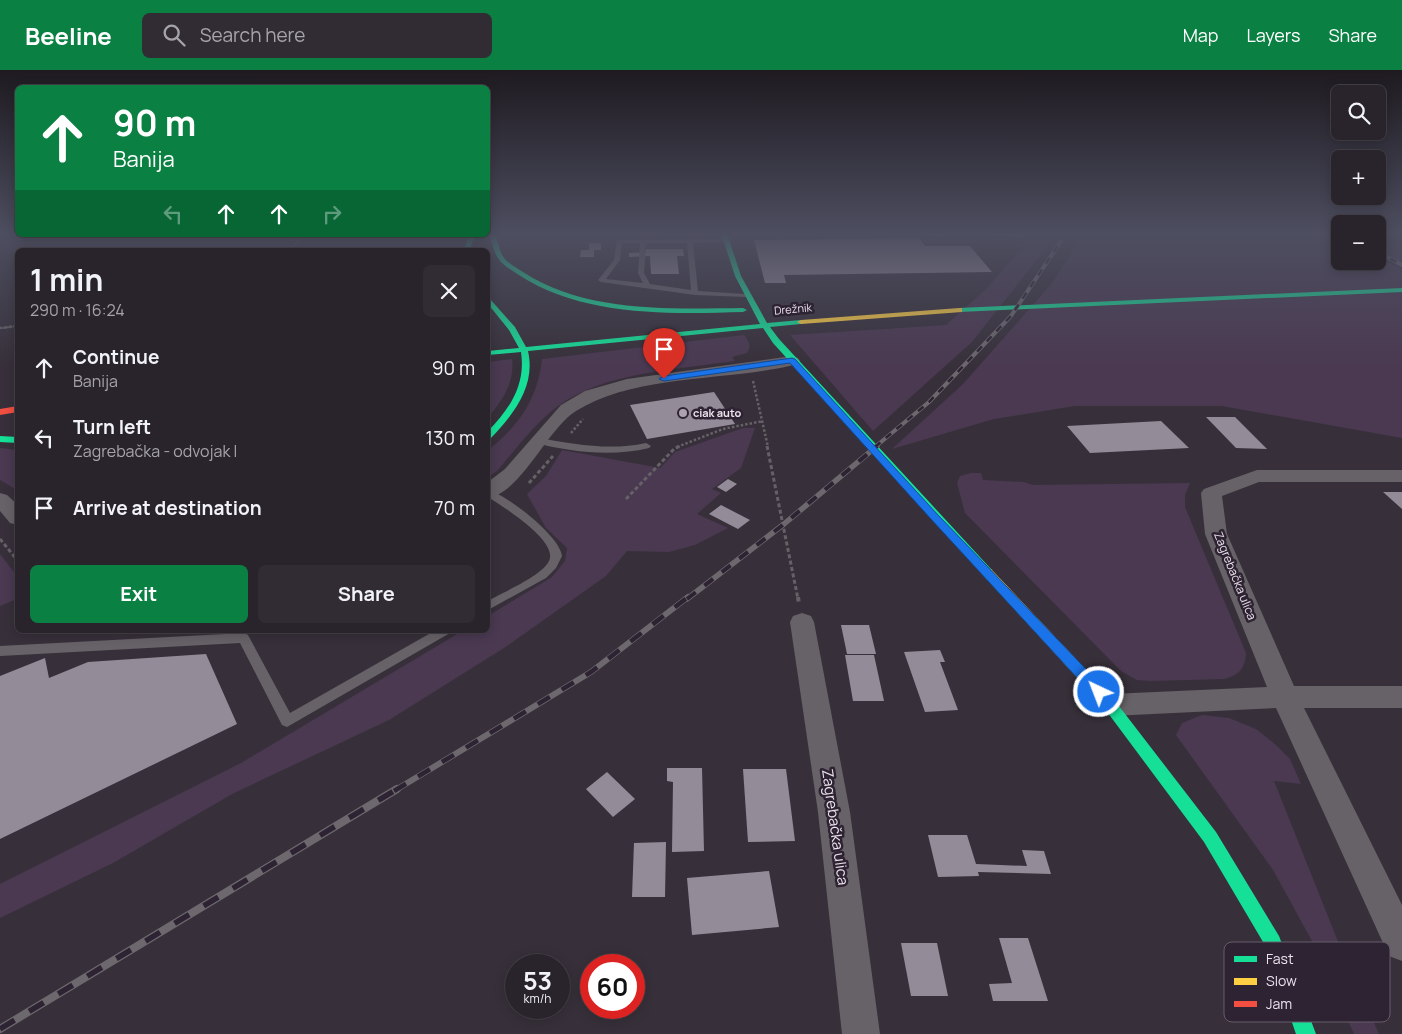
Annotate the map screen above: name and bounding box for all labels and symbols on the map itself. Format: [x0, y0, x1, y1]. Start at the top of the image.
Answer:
street label: Drežnik [773, 299, 813, 318]
pin [643, 328, 685, 379]
place label: ciak auto [693, 405, 741, 420]
marker: ciak auto [677, 407, 689, 419]
street label: Zagrebačka ulica [1210, 529, 1261, 622]
position arrow [1072, 665, 1124, 717]
street label: Zagrebačka ulica [817, 767, 854, 886]
legend [1224, 942, 1390, 1022]
text: Fast [1266, 949, 1294, 968]
speed limit sign: 60 [580, 954, 645, 1019]
text: Slow [1266, 971, 1297, 990]
text: Jam [1266, 994, 1292, 1013]

